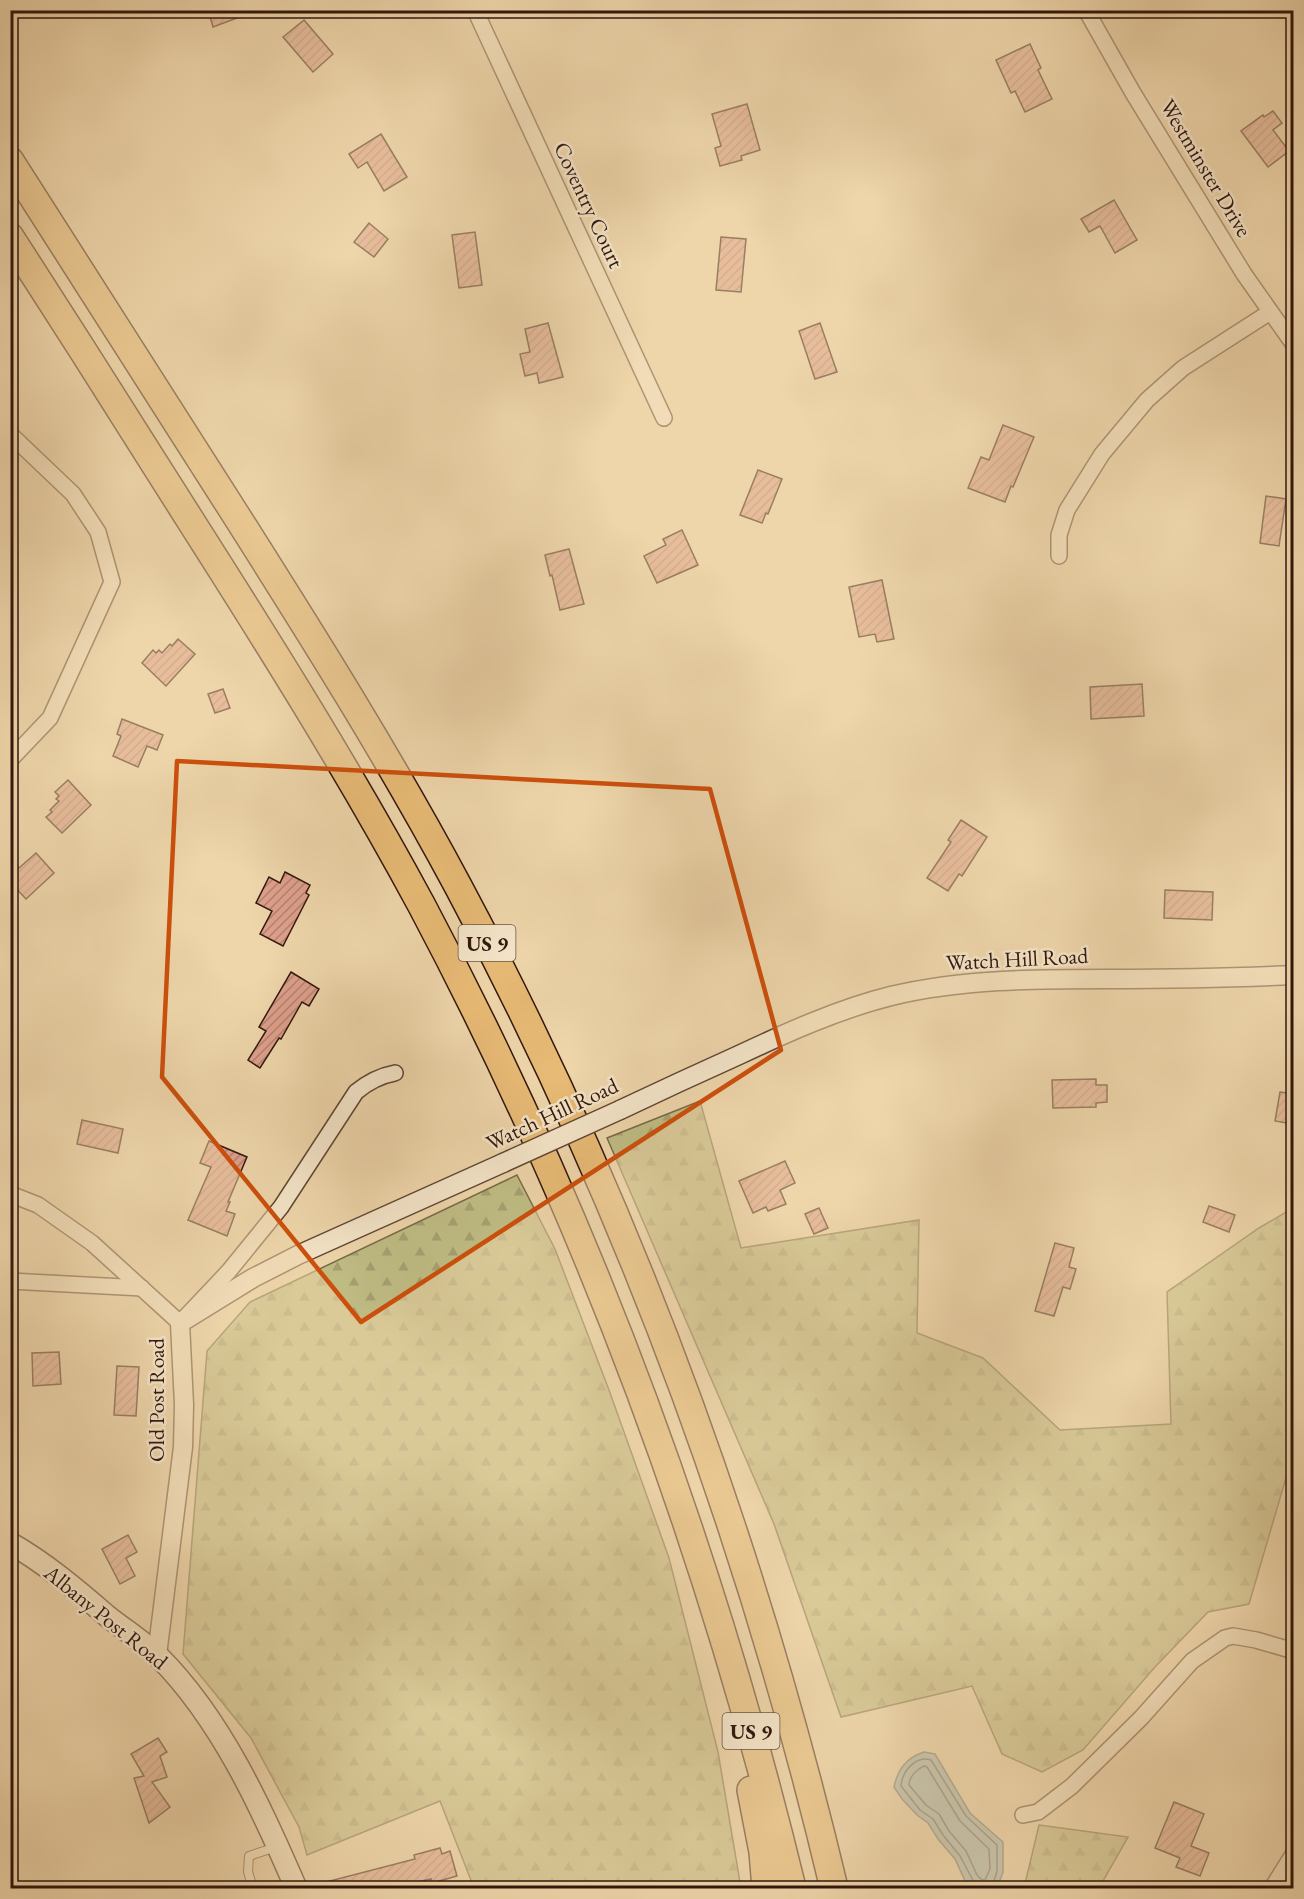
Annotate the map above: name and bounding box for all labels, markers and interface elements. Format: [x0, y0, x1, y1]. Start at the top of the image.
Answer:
street label: Westminster Drive [1153, 94, 1259, 243]
street label: Coventry Court [547, 137, 631, 273]
road number: US 9 [458, 925, 516, 961]
street label: Watch Hill Road [945, 941, 1090, 977]
street label: Watch Hill Road [481, 1070, 624, 1157]
street label: Old Post Road [142, 1337, 171, 1462]
street label: Albany Post Road [37, 1557, 175, 1676]
road number: US 9 [722, 1713, 780, 1749]

